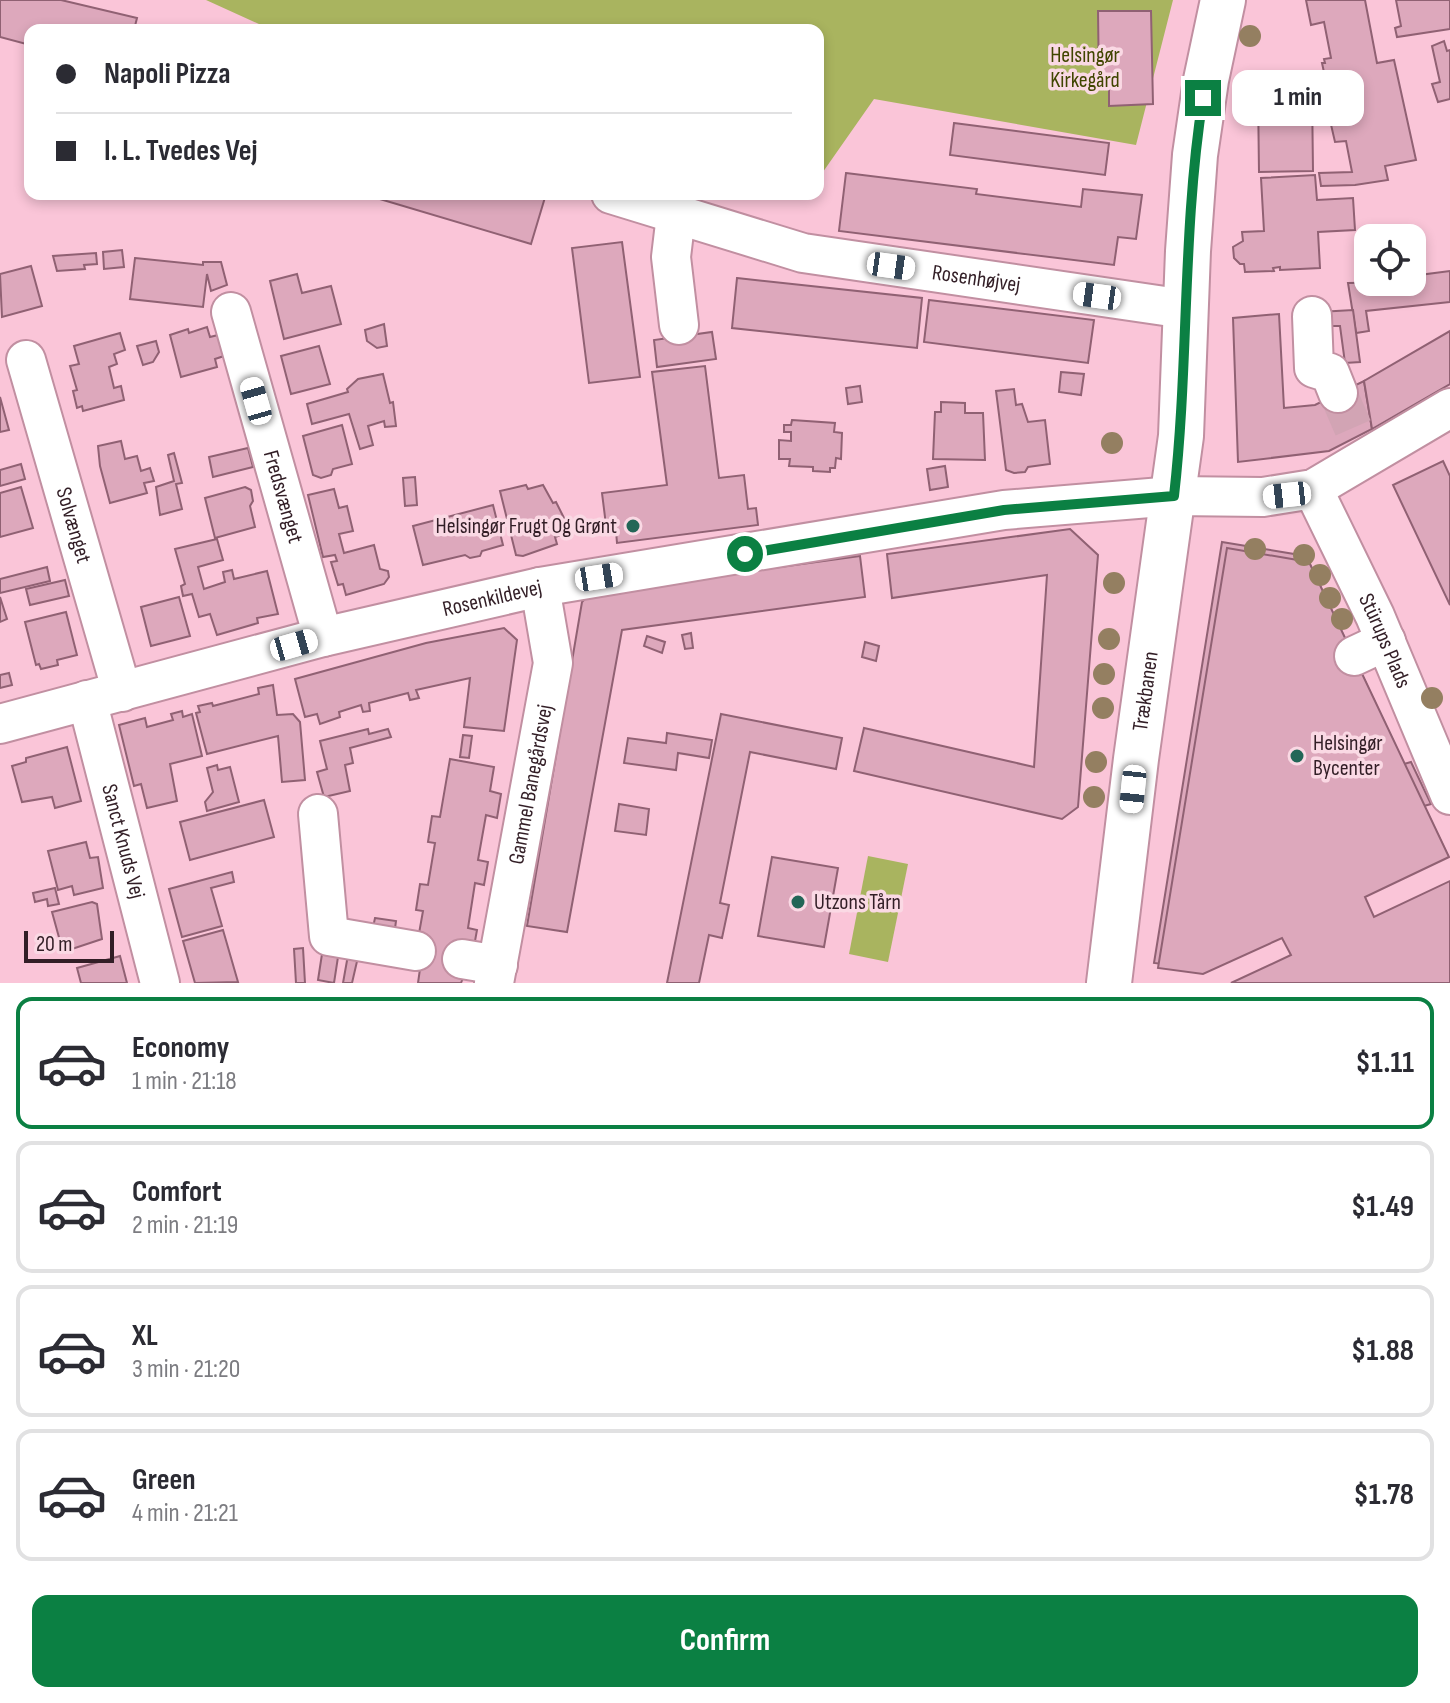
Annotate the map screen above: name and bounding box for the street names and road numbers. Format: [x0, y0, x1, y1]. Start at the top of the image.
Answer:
street label: Rosenhøjvej [930, 259, 1022, 298]
street label: Fredsvænget [257, 447, 309, 546]
street label: Solvænget [50, 484, 98, 567]
street label: Rosenkildevej [440, 574, 544, 623]
street label: Stürups Plads [1353, 589, 1417, 692]
street label: Trækbanen [1127, 650, 1164, 733]
street label: Gammel Banegårdsvej [503, 702, 559, 866]
street label: Sanct Knuds Vej [96, 781, 151, 902]

